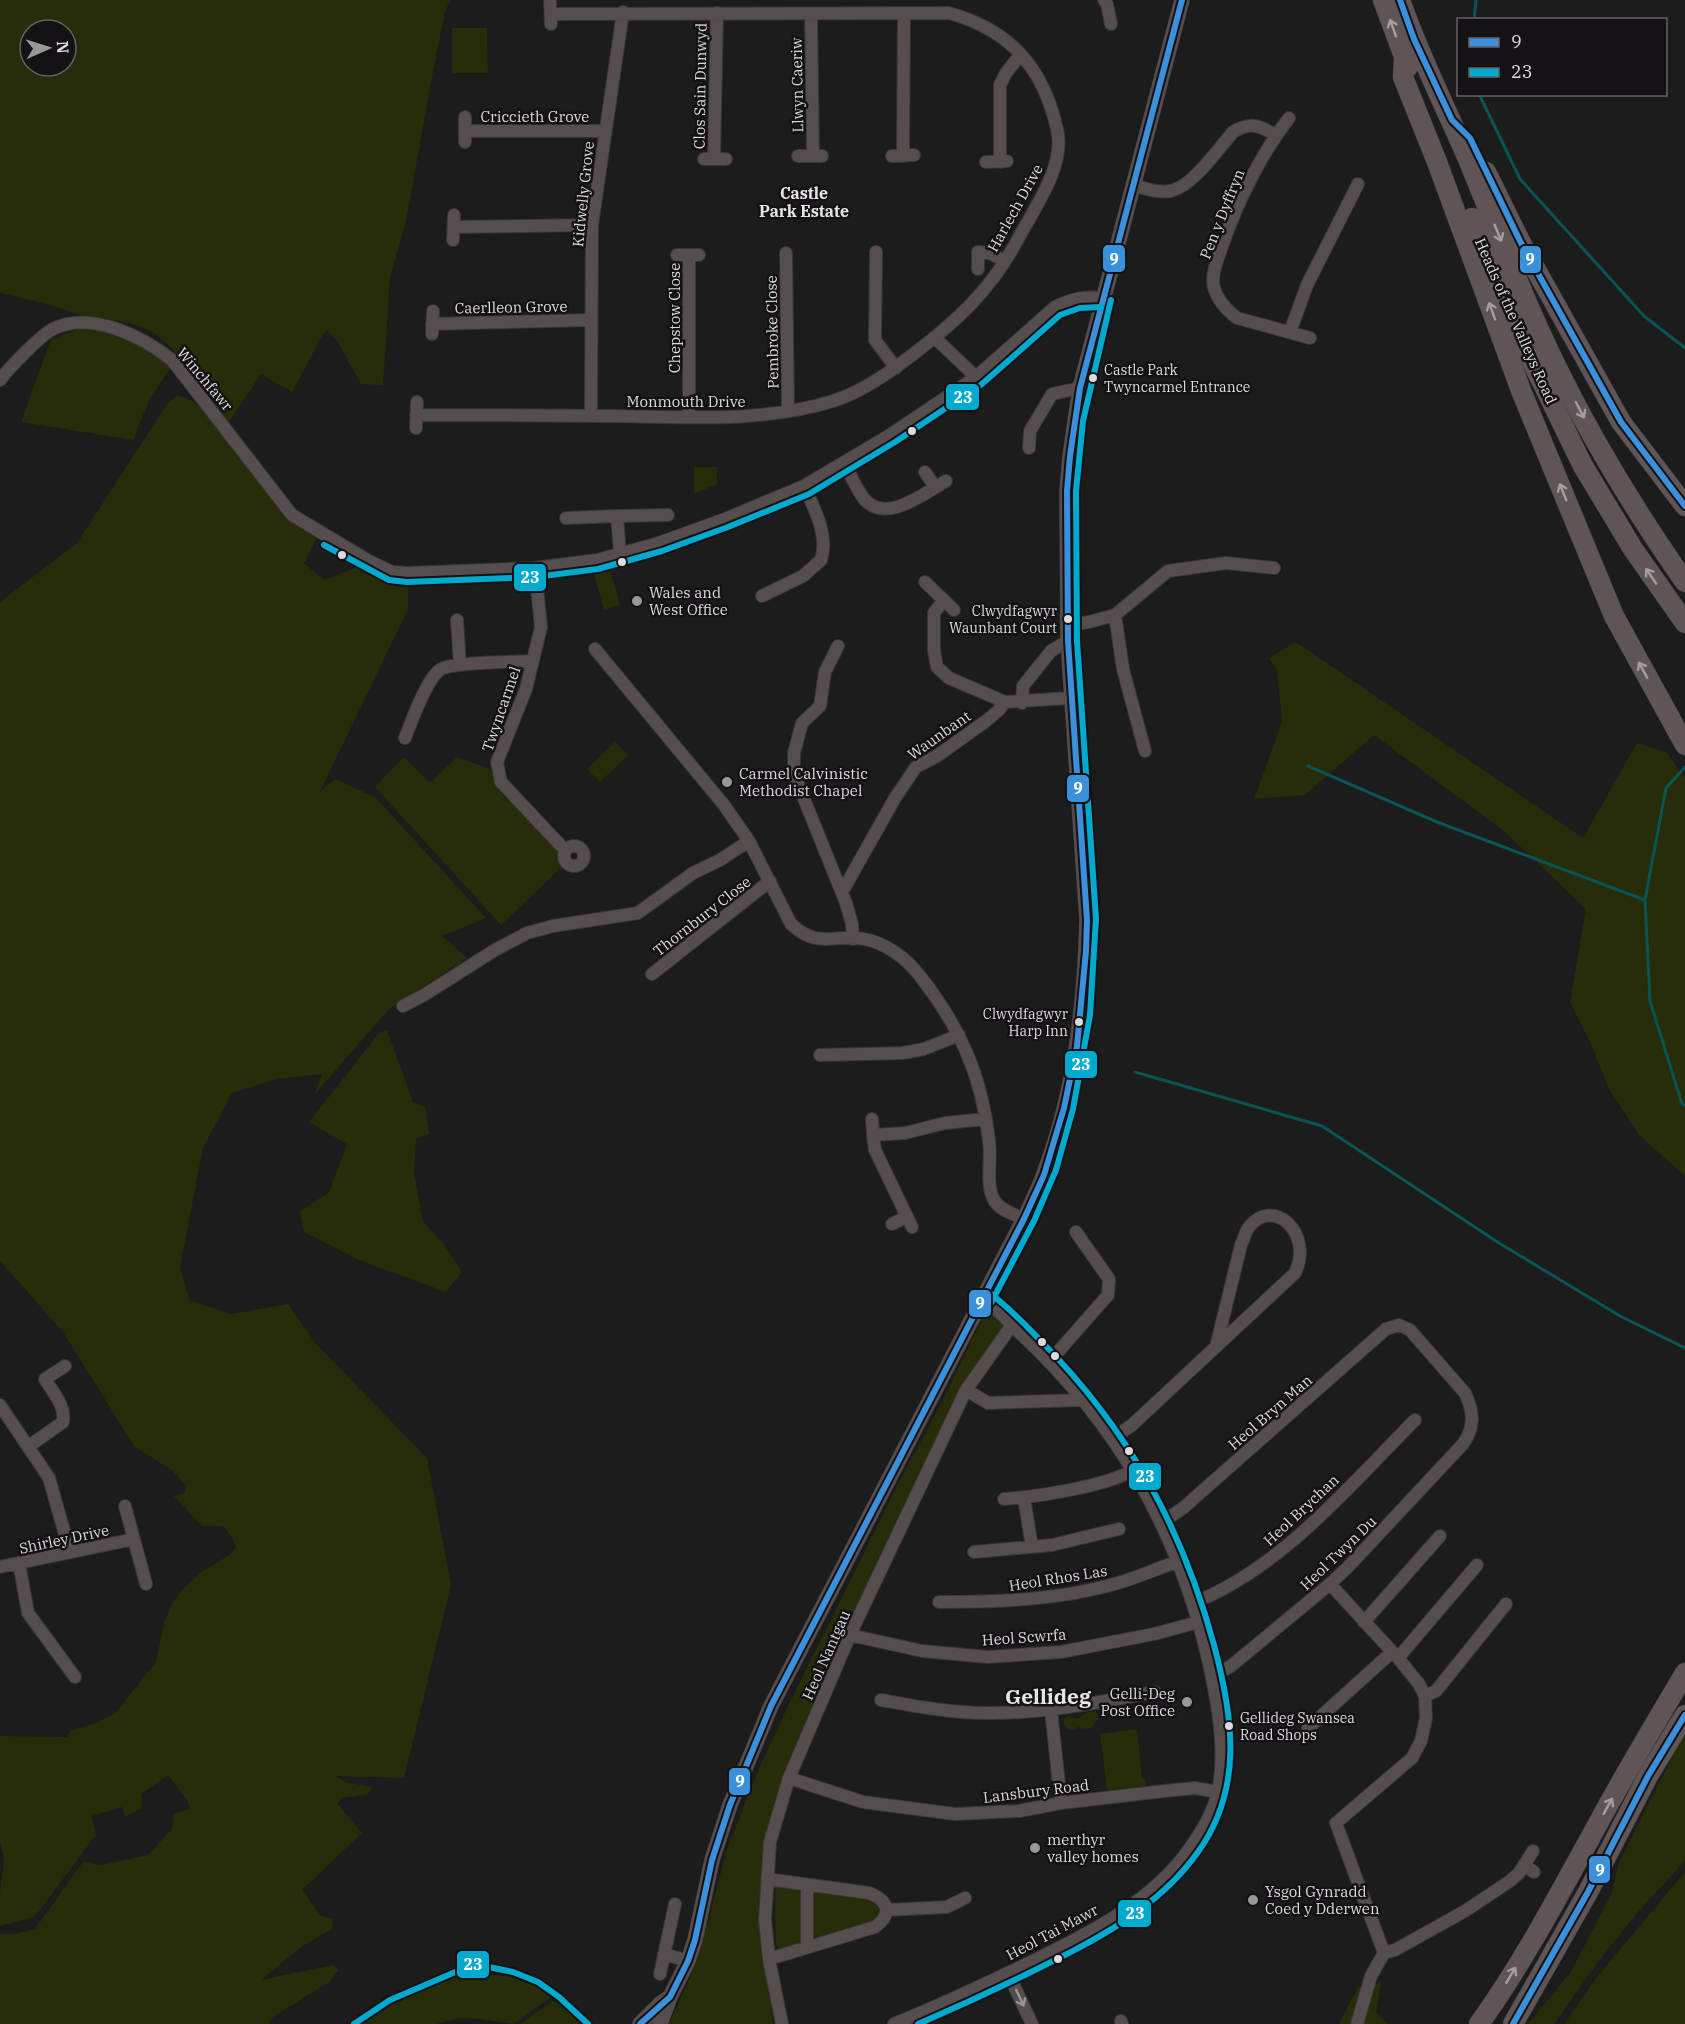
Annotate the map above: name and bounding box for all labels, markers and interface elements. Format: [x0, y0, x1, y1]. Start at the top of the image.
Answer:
north arrow [18, 18, 78, 78]
legend [1457, 18, 1667, 96]
one-way arrow [1387, 19, 1398, 38]
street label: Clos Sain Dunwyd [689, 23, 711, 149]
text: 9 [1511, 30, 1522, 53]
street label: Llwyn Caeriw [787, 37, 807, 133]
text: N [53, 40, 73, 54]
text: 23 [1511, 60, 1533, 83]
street label: Criccieth Grove [481, 107, 589, 126]
street label: Kidwelly Grove [568, 140, 598, 248]
street label: Harlech Drive [983, 161, 1047, 255]
street label: Pen y Dyffryn [1195, 166, 1249, 262]
district label: Castle Park Estate [759, 183, 849, 221]
one-way arrow [1493, 223, 1504, 241]
street label: Heads of the Valleys Road [1471, 235, 1561, 407]
line badge: 9 [1102, 244, 1126, 273]
line badge: 9 [1519, 245, 1542, 274]
text: 9 [1109, 249, 1119, 269]
text: 9 [1525, 249, 1535, 269]
street label: Chepstow Close [665, 263, 684, 373]
street label: Pembroke Close [762, 275, 782, 389]
street label: Caerlleon Grove [454, 297, 568, 317]
one-way arrow [1486, 302, 1497, 321]
street label: Winchfawr [173, 343, 237, 415]
place label: Castle Park Twyncarmel Entrance [1104, 361, 1250, 396]
marker: Castle Park Twyncarmel Entrance [1087, 372, 1099, 384]
line badge: 23 [945, 383, 980, 411]
text: 23 [953, 387, 973, 407]
street label: Monmouth Drive [626, 392, 746, 411]
one-way arrow [1574, 401, 1586, 418]
unlabelled marker [906, 425, 918, 437]
one-way arrow [1557, 484, 1568, 502]
unlabelled marker [336, 549, 348, 561]
unlabelled marker [616, 556, 628, 568]
line badge: 23 [513, 563, 547, 592]
text: 23 [520, 567, 540, 587]
one-way arrow [1645, 568, 1657, 584]
place label: Wales and West Office [649, 583, 728, 619]
marker: Wales and West Office [630, 594, 644, 608]
place label: Clwydfagwyr Waunbant Court [949, 602, 1058, 637]
marker: Clwydfagwyr Waunbant Court [1062, 613, 1074, 625]
one-way arrow [1637, 662, 1649, 679]
street label: Twyncarmel [478, 664, 524, 754]
street label: Waunbant [904, 706, 974, 764]
place label: Carmel Calvinistic Methodist Chapel [739, 764, 868, 800]
line badge: 9 [1066, 774, 1090, 803]
marker: Carmel Calvinistic Methodist Chapel [720, 775, 734, 789]
text: 9 [1073, 778, 1083, 798]
street label: Thornbury Close [649, 872, 755, 960]
place label: Clwydfagwyr Harp Inn [983, 1005, 1069, 1040]
marker: Clwydfagwyr Harp Inn [1073, 1016, 1085, 1028]
line badge: 23 [1064, 1050, 1098, 1079]
text: 23 [1071, 1054, 1091, 1074]
line badge: 9 [968, 1289, 992, 1318]
text: 9 [975, 1293, 985, 1313]
unlabelled marker [1036, 1336, 1048, 1348]
unlabelled marker [1049, 1350, 1061, 1362]
street label: Heol Bryn Man [1224, 1370, 1316, 1454]
unlabelled marker [1123, 1445, 1135, 1457]
line badge: 23 [1128, 1462, 1162, 1491]
text: 23 [1135, 1466, 1155, 1486]
street label: Heol Brychan [1259, 1470, 1343, 1550]
street label: Heol Twyn Du [1296, 1512, 1380, 1594]
street label: Shirley Drive [17, 1520, 111, 1558]
street label: Heol Rhos Las [1007, 1561, 1109, 1595]
street label: Heol Nantgau [798, 1607, 854, 1703]
street label: Heol Scwrfa [981, 1625, 1067, 1649]
district label: Gellideg [1005, 1682, 1092, 1710]
place label: Gelli-Deg Post Office [1100, 1684, 1175, 1720]
marker: Gelli-Deg Post Office [1180, 1695, 1194, 1709]
place label: Gellideg Swansea Road Shops [1240, 1709, 1355, 1744]
marker: Gellideg Swansea Road Shops [1223, 1720, 1235, 1732]
line badge: 9 [728, 1767, 751, 1796]
text: 9 [735, 1771, 745, 1791]
street label: Lansbury Road [982, 1775, 1090, 1807]
one-way arrow [1602, 1798, 1614, 1815]
place label: merthyr valley homes [1047, 1830, 1139, 1866]
marker: merthyr valley homes [1028, 1841, 1042, 1855]
line badge: 9 [1588, 1855, 1611, 1884]
text: 9 [1595, 1860, 1605, 1880]
place label: Ysgol Gynradd Coed y Dderwen [1265, 1882, 1380, 1918]
marker: Ysgol Gynradd Coed y Dderwen [1246, 1893, 1260, 1907]
line badge: 23 [1117, 1899, 1152, 1928]
street label: Heol Tai Mawr [1003, 1900, 1101, 1964]
text: 23 [1125, 1903, 1145, 1923]
line badge: 23 [456, 1950, 490, 1979]
unlabelled marker [1052, 1953, 1064, 1965]
text: 23 [463, 1954, 483, 1974]
one-way arrow [1505, 1967, 1517, 1984]
one-way arrow [1015, 1989, 1027, 2007]

